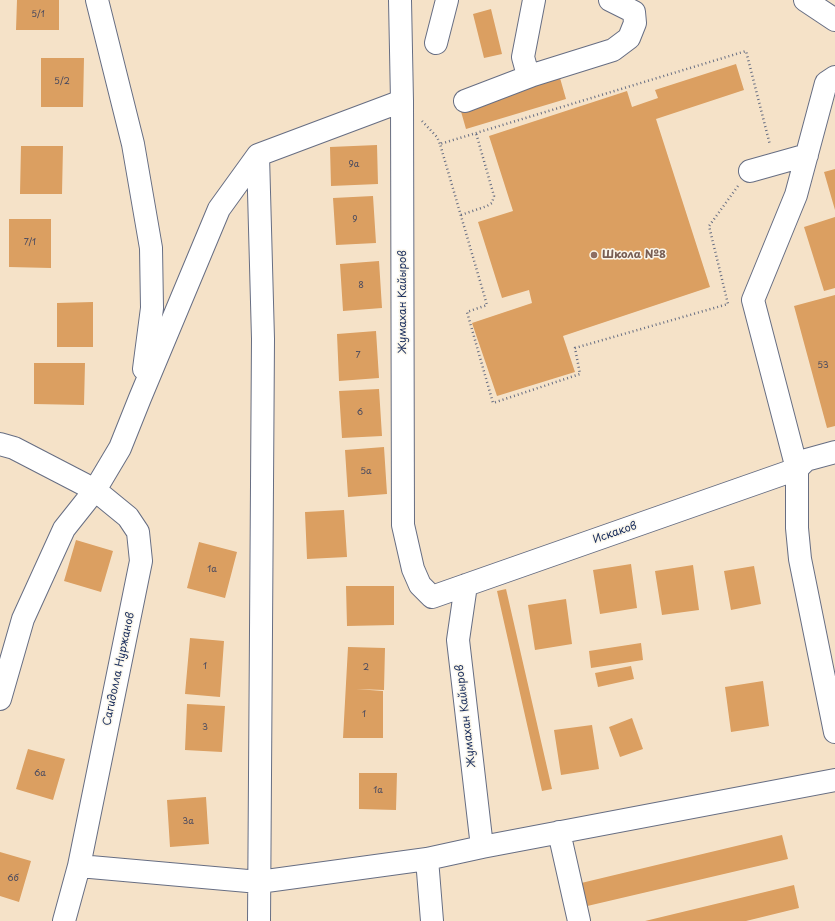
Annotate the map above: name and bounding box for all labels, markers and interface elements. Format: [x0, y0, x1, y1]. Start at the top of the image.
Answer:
house number: 5/1 [31, 10, 45, 20]
house number: 5/2 [54, 77, 70, 87]
house number: 9а [349, 160, 359, 170]
house number: 9 [352, 215, 358, 225]
house number: 7/1 [24, 238, 36, 248]
place label: Школа №8 [602, 248, 666, 262]
street label: Жумахан Кайыров [396, 250, 410, 354]
marker: Школа №8 [589, 250, 599, 260]
house number: 8 [358, 281, 364, 291]
house number: 7 [355, 351, 361, 361]
house number: 53 [817, 361, 829, 371]
house number: 6 [357, 408, 363, 418]
house number: 5а [360, 467, 372, 477]
street label: Искаков [591, 519, 639, 547]
house number: 1а [207, 565, 217, 575]
street label: Сагидолла Нуржанов [101, 611, 137, 727]
house number: 1 [203, 662, 207, 672]
house number: 2 [363, 663, 369, 673]
street label: Жумахан Кайыров [453, 664, 479, 768]
house number: 1 [362, 710, 366, 720]
house number: 3 [202, 723, 208, 733]
house number: 6а [34, 769, 46, 779]
house number: 1а [373, 786, 383, 796]
house number: 3а [182, 817, 194, 827]
house number: 6б [7, 874, 19, 884]

